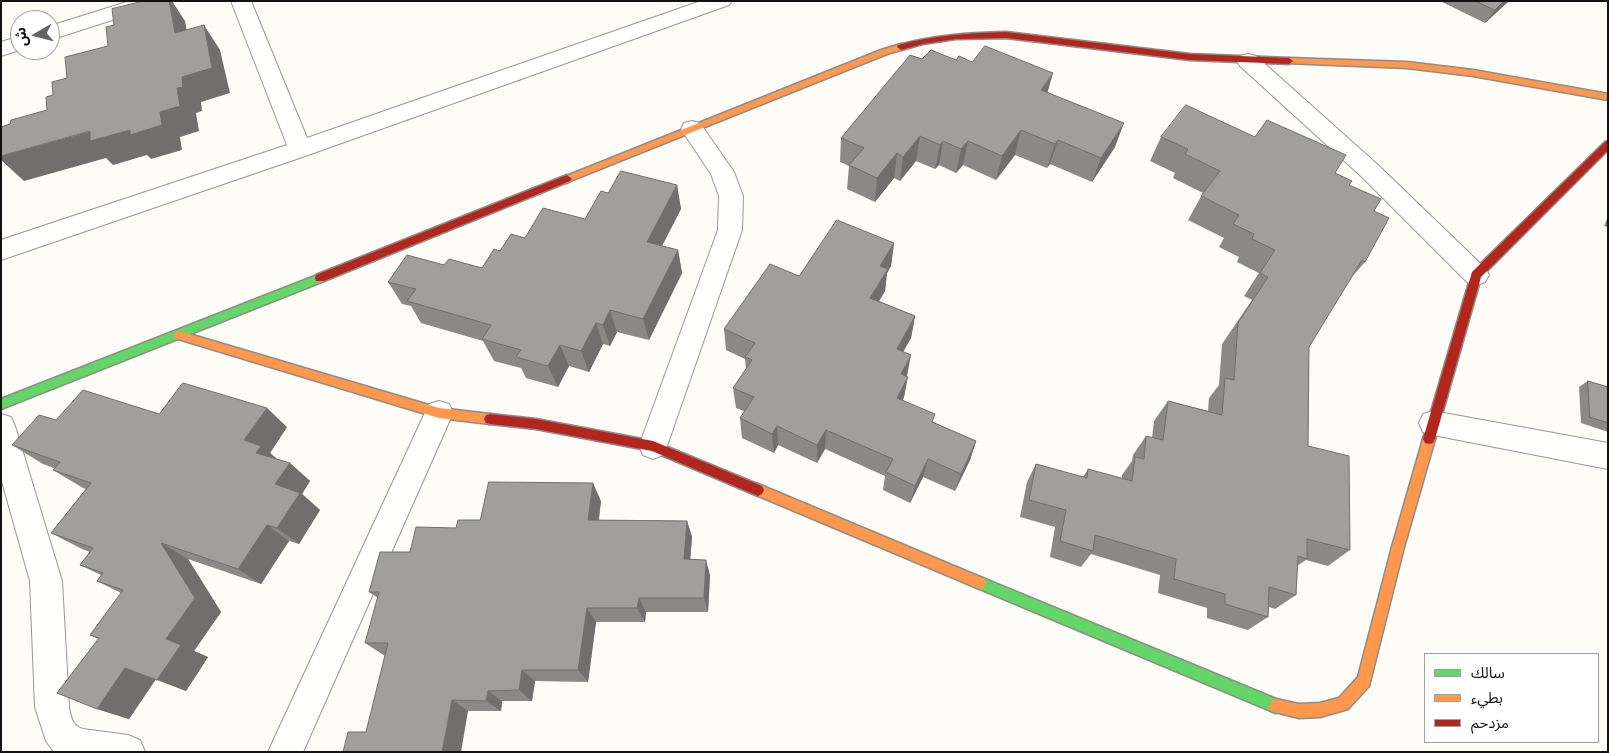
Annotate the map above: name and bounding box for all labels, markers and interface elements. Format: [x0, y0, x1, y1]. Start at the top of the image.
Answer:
north arrow [10, 10, 60, 60]
text: ش [10, 26, 31, 48]
legend [1424, 653, 1599, 743]
text: سالك [1471, 662, 1505, 682]
text: بطيء [1471, 687, 1503, 707]
text: مزدحم [1471, 712, 1509, 732]

